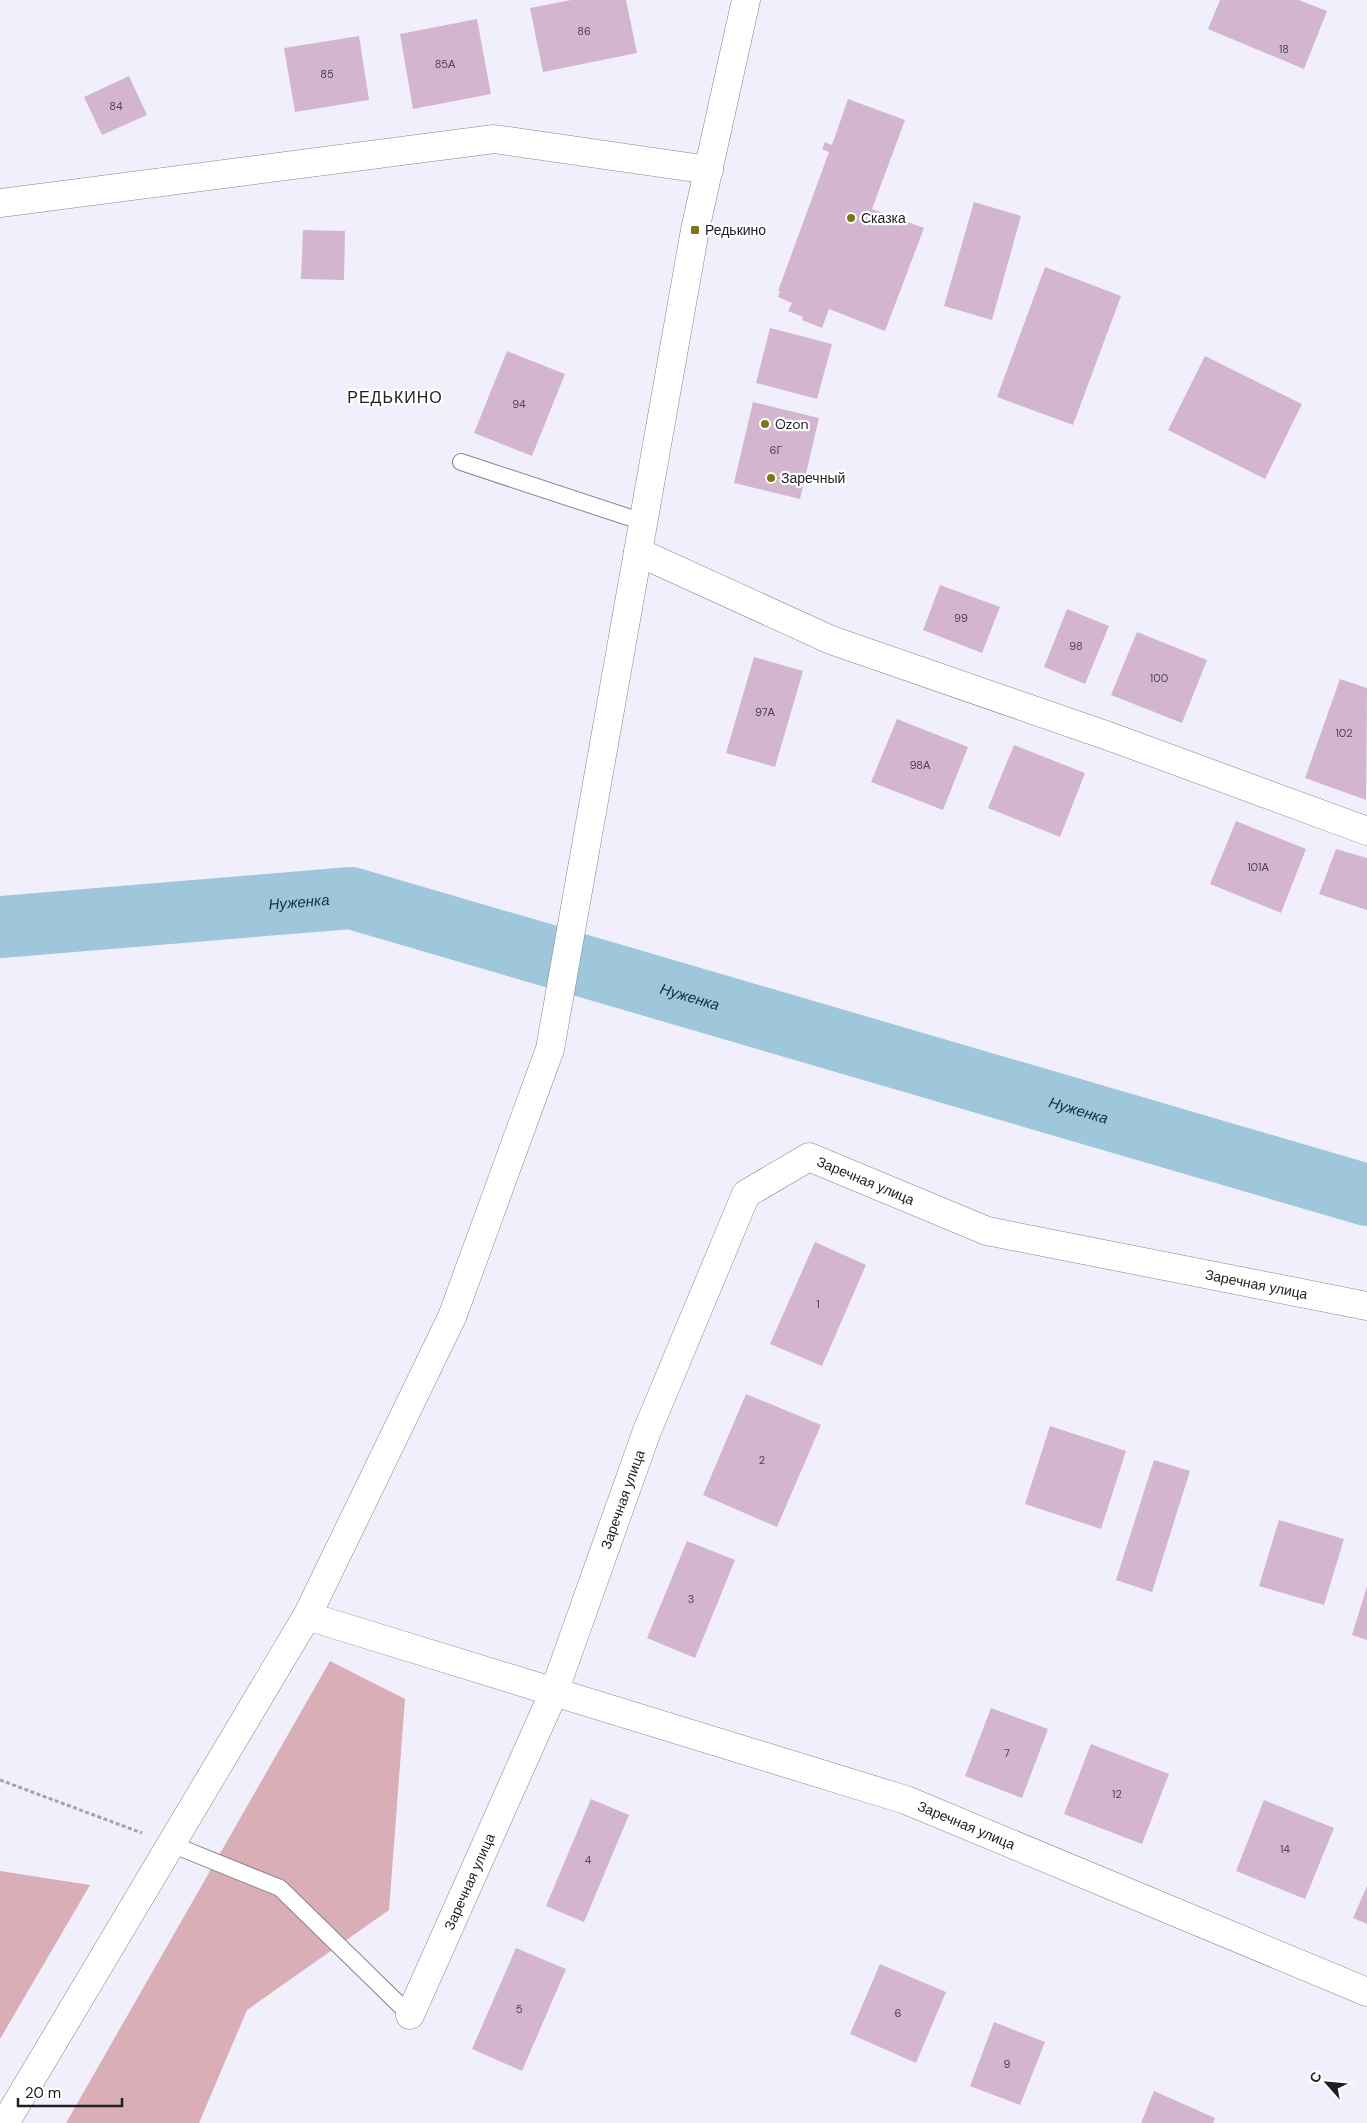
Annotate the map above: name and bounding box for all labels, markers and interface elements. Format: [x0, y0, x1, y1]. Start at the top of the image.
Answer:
house number: 86 [577, 24, 591, 38]
house number: 18 [1279, 42, 1289, 56]
house number: 85А [435, 57, 456, 71]
house number: 85 [320, 67, 334, 81]
house number: 84 [109, 99, 123, 113]
place label: Сказка [861, 209, 906, 227]
marker: Сказка [845, 212, 857, 224]
place label: Редькино [705, 221, 766, 239]
marker: Редькино [689, 224, 701, 236]
district label: РЕДЬКИНО [347, 387, 443, 408]
house number: 94 [512, 397, 526, 411]
place label: Ozon [775, 415, 809, 433]
marker: Ozon [759, 418, 771, 430]
house number: 6Г [770, 443, 782, 457]
place label: Заречный [781, 469, 845, 487]
marker: Заречный [765, 472, 777, 484]
house number: 99 [954, 611, 968, 625]
house number: 98 [1069, 639, 1083, 653]
house number: 100 [1150, 671, 1168, 685]
house number: 97А [755, 705, 776, 719]
house number: 102 [1335, 726, 1353, 740]
house number: 98А [910, 758, 931, 772]
house number: 101А [1247, 860, 1270, 874]
water label: Нуженка [268, 890, 330, 915]
water label: Нуженка [658, 979, 722, 1015]
water label: Нуженка [1046, 1092, 1110, 1129]
street label: Заречная улица [814, 1152, 917, 1209]
street label: Заречная улица [1204, 1265, 1309, 1303]
house number: 1 [816, 1297, 820, 1311]
street label: Заречная улица [597, 1447, 649, 1552]
house number: 2 [759, 1453, 765, 1467]
house number: 3 [688, 1592, 694, 1606]
house number: 7 [1004, 1746, 1010, 1760]
house number: 12 [1112, 1787, 1122, 1801]
street label: Заречная улица [915, 1797, 1018, 1854]
street label: Заречная улица [440, 1830, 499, 1933]
house number: 14 [1280, 1842, 1290, 1856]
house number: 4 [585, 1853, 592, 1867]
house number: 5 [516, 2002, 523, 2016]
house number: 6 [895, 2006, 902, 2020]
house number: 9 [1004, 2057, 1011, 2071]
north arrow [1302, 2058, 1352, 2108]
text: С [1305, 2069, 1326, 2086]
scale bar [18, 2076, 121, 2108]
text: 20 m [25, 2083, 61, 2103]

